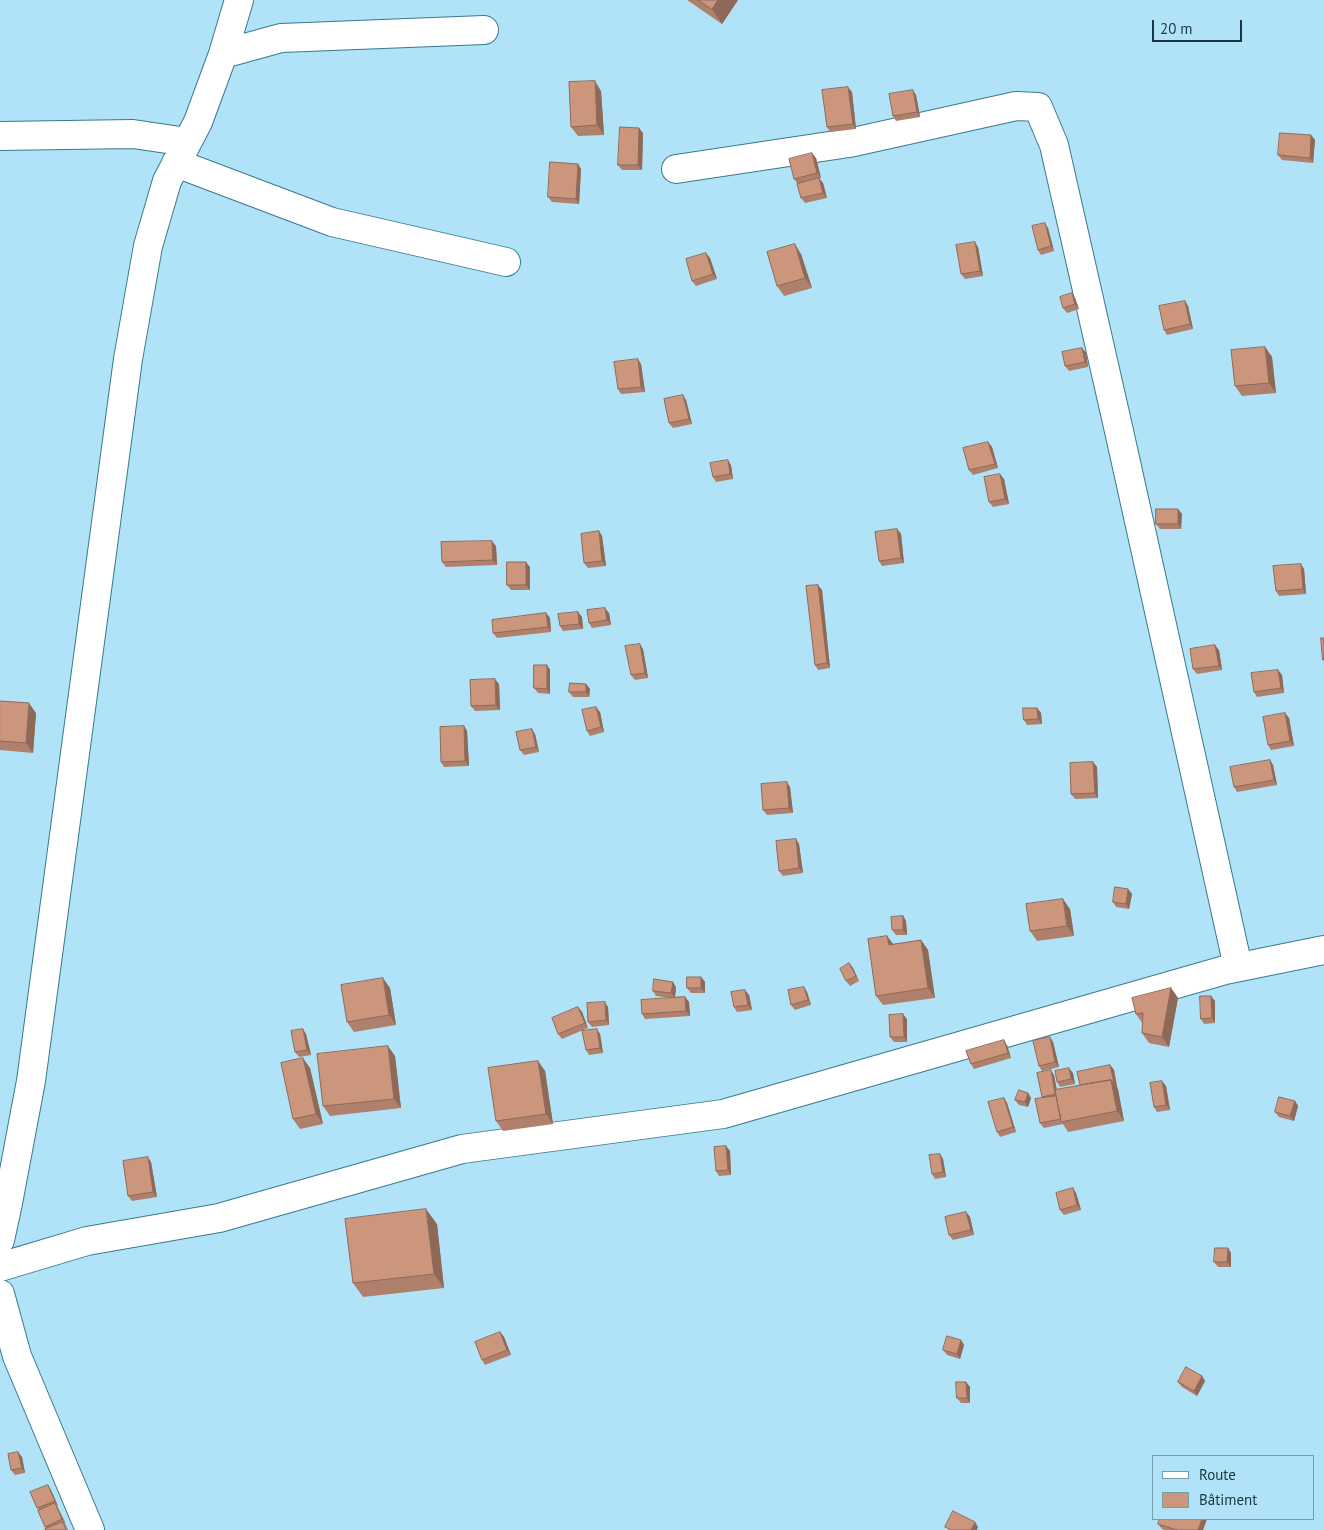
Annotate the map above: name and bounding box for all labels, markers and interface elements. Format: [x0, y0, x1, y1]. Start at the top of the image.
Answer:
scale bar [1154, 10, 1244, 42]
text: 20 m [1160, 19, 1193, 38]
legend [1152, 1455, 1314, 1520]
text: Route [1199, 1465, 1236, 1484]
text: Bâtiment [1199, 1490, 1257, 1509]

